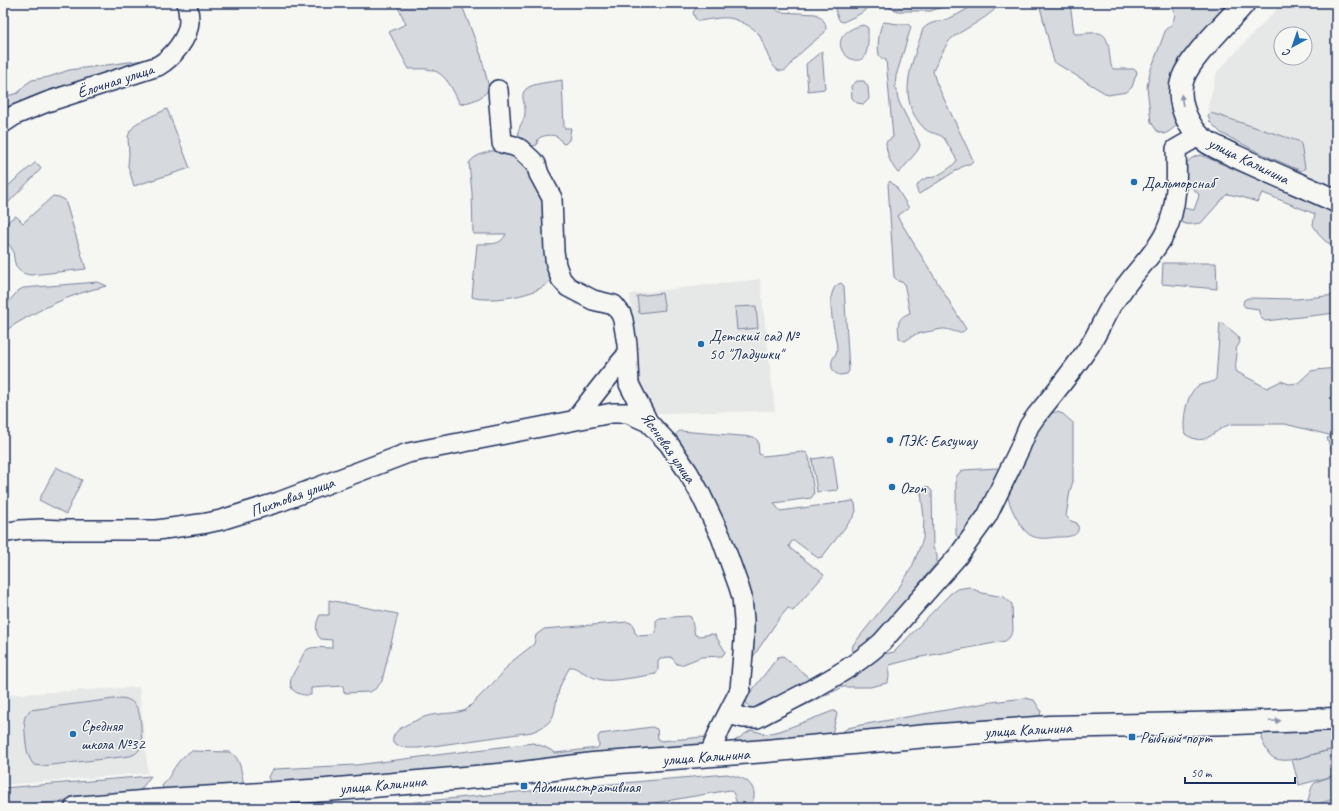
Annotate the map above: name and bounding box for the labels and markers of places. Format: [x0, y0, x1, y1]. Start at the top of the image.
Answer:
place label: Дальморснаб [1142, 173, 1219, 193]
marker: Дальморснаб [1129, 177, 1139, 187]
place label: Детский сад № 50 "Ладушки" [709, 326, 801, 364]
marker: Детский сад № 50 "Ладушки" [696, 339, 706, 349]
place label: ПЭК: Easyway [898, 431, 978, 451]
marker: ПЭК: Easyway [885, 435, 895, 445]
place label: Ozon [900, 478, 927, 498]
marker: Ozon [887, 482, 897, 492]
place label: Средняя школа №32 [81, 716, 146, 754]
place label: Рыбный порт [1140, 728, 1213, 748]
marker: Средняя школа №32 [68, 729, 78, 739]
marker: Рыбный порт [1127, 732, 1137, 742]
place label: Административная [532, 777, 641, 797]
marker: Административная [519, 781, 529, 791]

